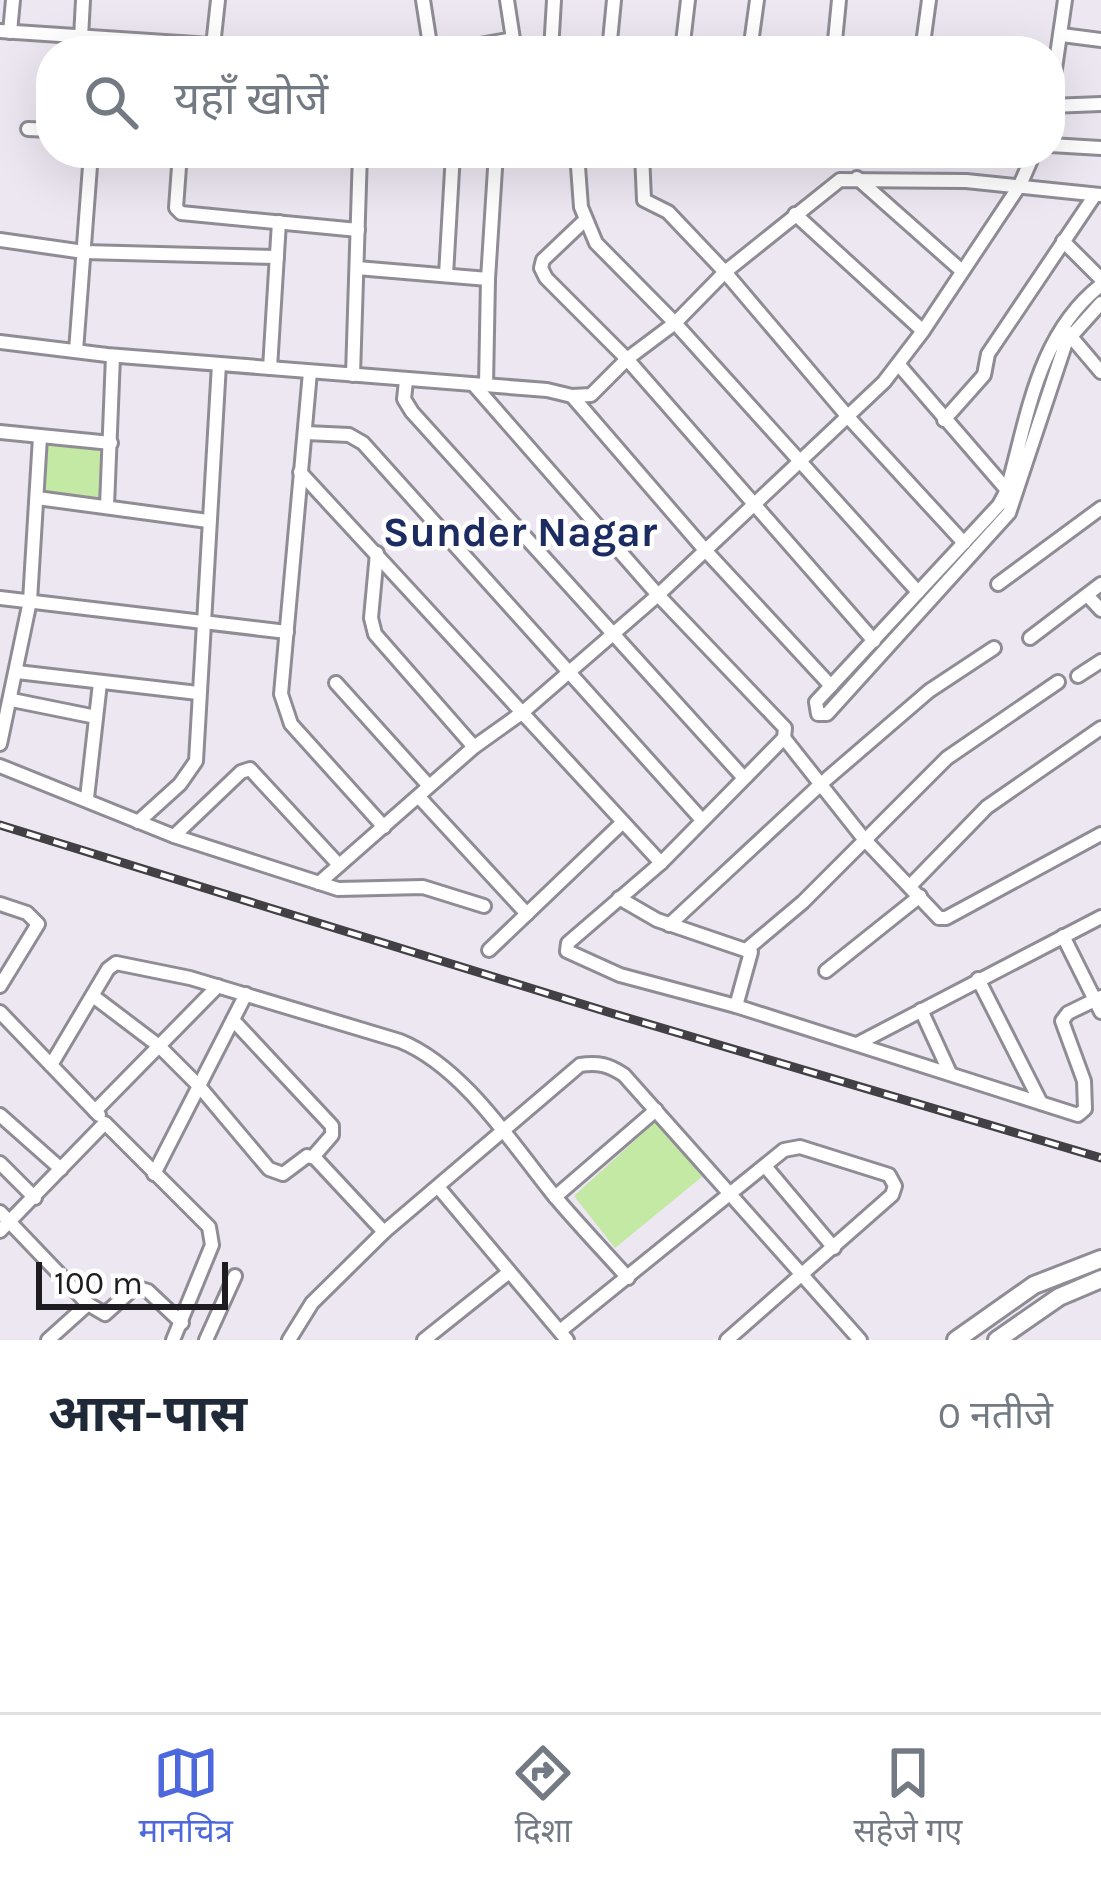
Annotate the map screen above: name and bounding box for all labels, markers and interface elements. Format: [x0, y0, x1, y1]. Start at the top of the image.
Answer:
search box [36, 36, 1065, 168]
icon: search [78, 69, 144, 135]
text: यहाँ खोजें [174, 73, 328, 125]
district label: Sunder Nagar [383, 507, 658, 557]
scale bar [36, 1256, 228, 1309]
text: 100 m [54, 1264, 143, 1302]
text: आस-पास [48, 1384, 247, 1444]
text: 0 नतीजे [938, 1392, 1053, 1438]
tab: मानचित्र [139, 1740, 233, 1855]
tab: दिशा [510, 1740, 576, 1855]
tab: सहेजे गए [853, 1740, 962, 1855]

